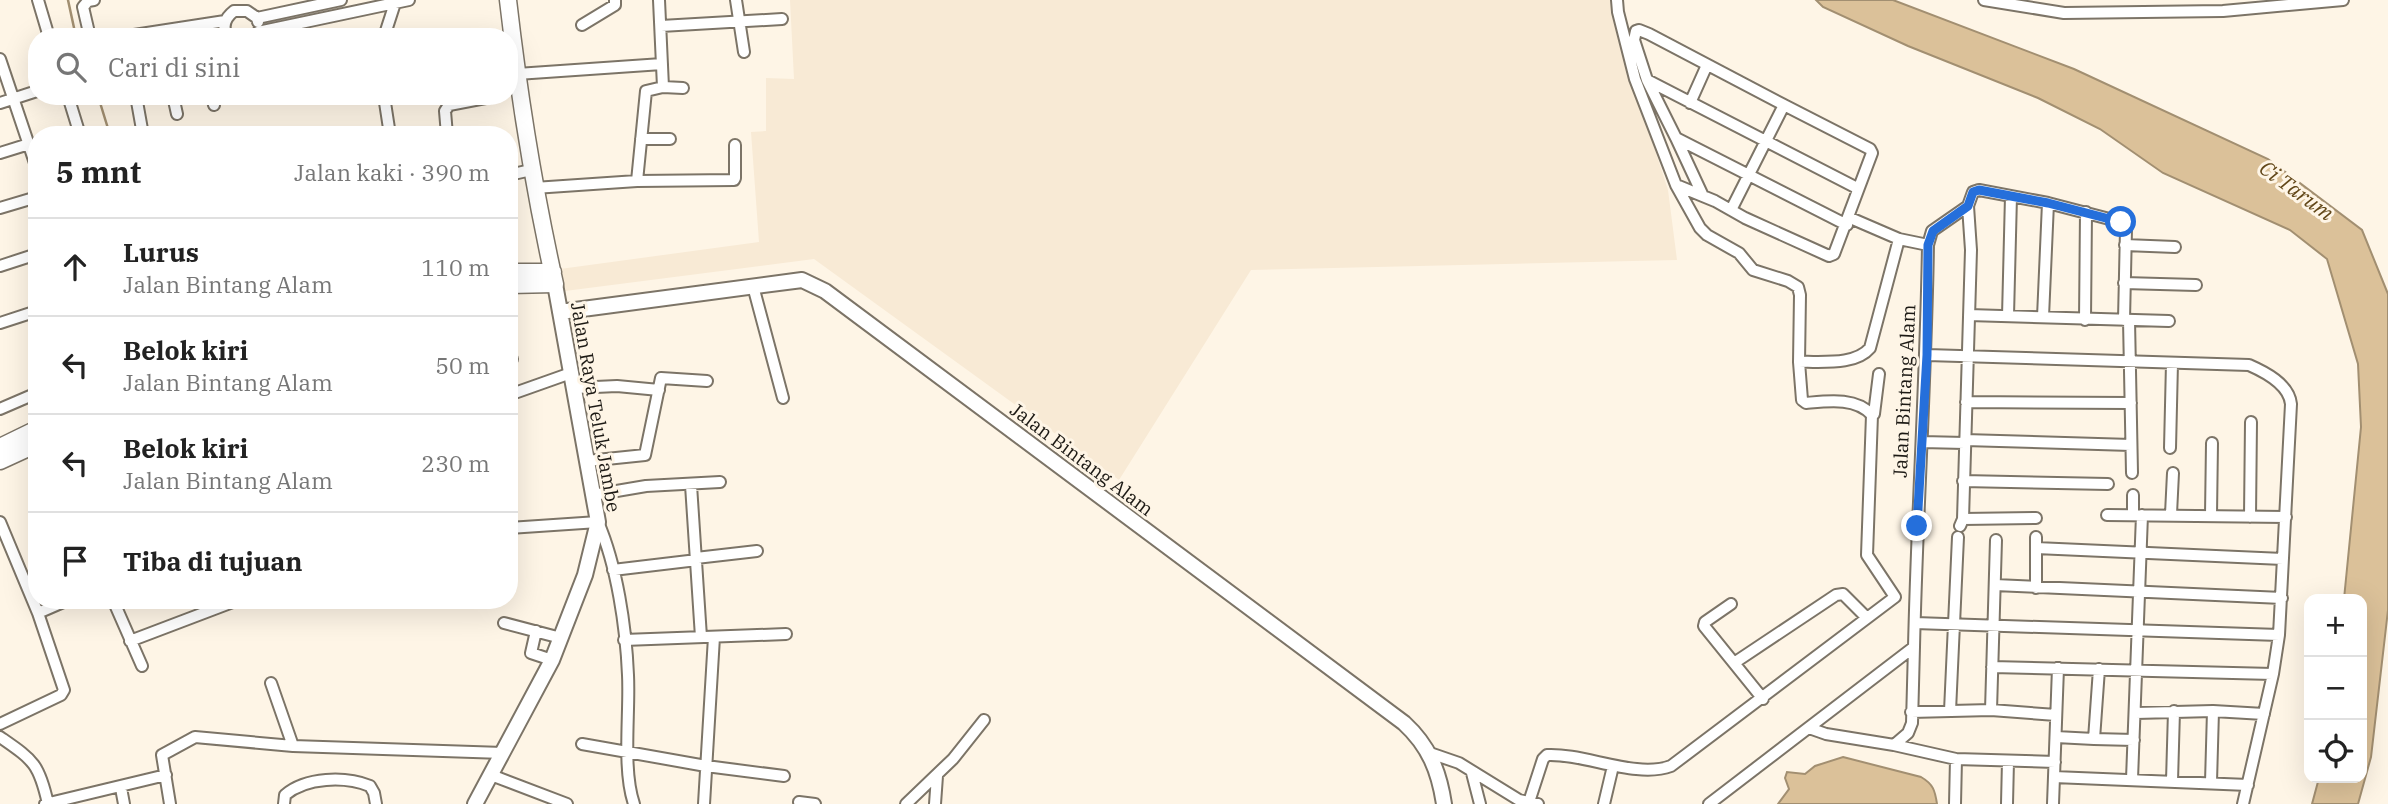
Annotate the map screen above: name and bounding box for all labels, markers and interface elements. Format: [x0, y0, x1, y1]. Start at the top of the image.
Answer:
search box [28, 28, 518, 105]
icon: search [52, 48, 90, 86]
text: Cari di sini [108, 50, 240, 84]
text: 5 mnt [56, 152, 141, 191]
water label: Ci Tarum [2254, 154, 2340, 227]
text: Jalan kaki · 390 m [294, 157, 490, 187]
route start [2105, 206, 2136, 237]
text: Lurus [123, 235, 199, 269]
icon: ahead [56, 248, 94, 286]
text: 110 m [421, 252, 490, 282]
text: Jalan Bintang Alam [123, 269, 333, 299]
street label: Jalan Raya Teluk Jambe [566, 300, 626, 514]
street label: Jalan Bintang Alam [1887, 304, 1921, 478]
text: Belok kiri [123, 333, 248, 367]
icon: left [56, 346, 94, 384]
text: 50 m [435, 350, 490, 380]
text: Jalan Bintang Alam [123, 367, 333, 397]
street label: Jalan Bintang Alam [1006, 397, 1158, 521]
text: Belok kiri [123, 431, 248, 465]
icon: left [56, 444, 94, 482]
text: 230 m [421, 448, 490, 478]
text: Jalan Bintang Alam [123, 465, 333, 495]
route end [1901, 510, 1932, 541]
icon: arrive [56, 542, 94, 580]
text: Tiba di tujuan [123, 544, 303, 578]
map controls [2304, 594, 2367, 783]
button: + [2304, 594, 2367, 657]
button: − [2304, 657, 2367, 720]
button: locate [2304, 720, 2367, 783]

